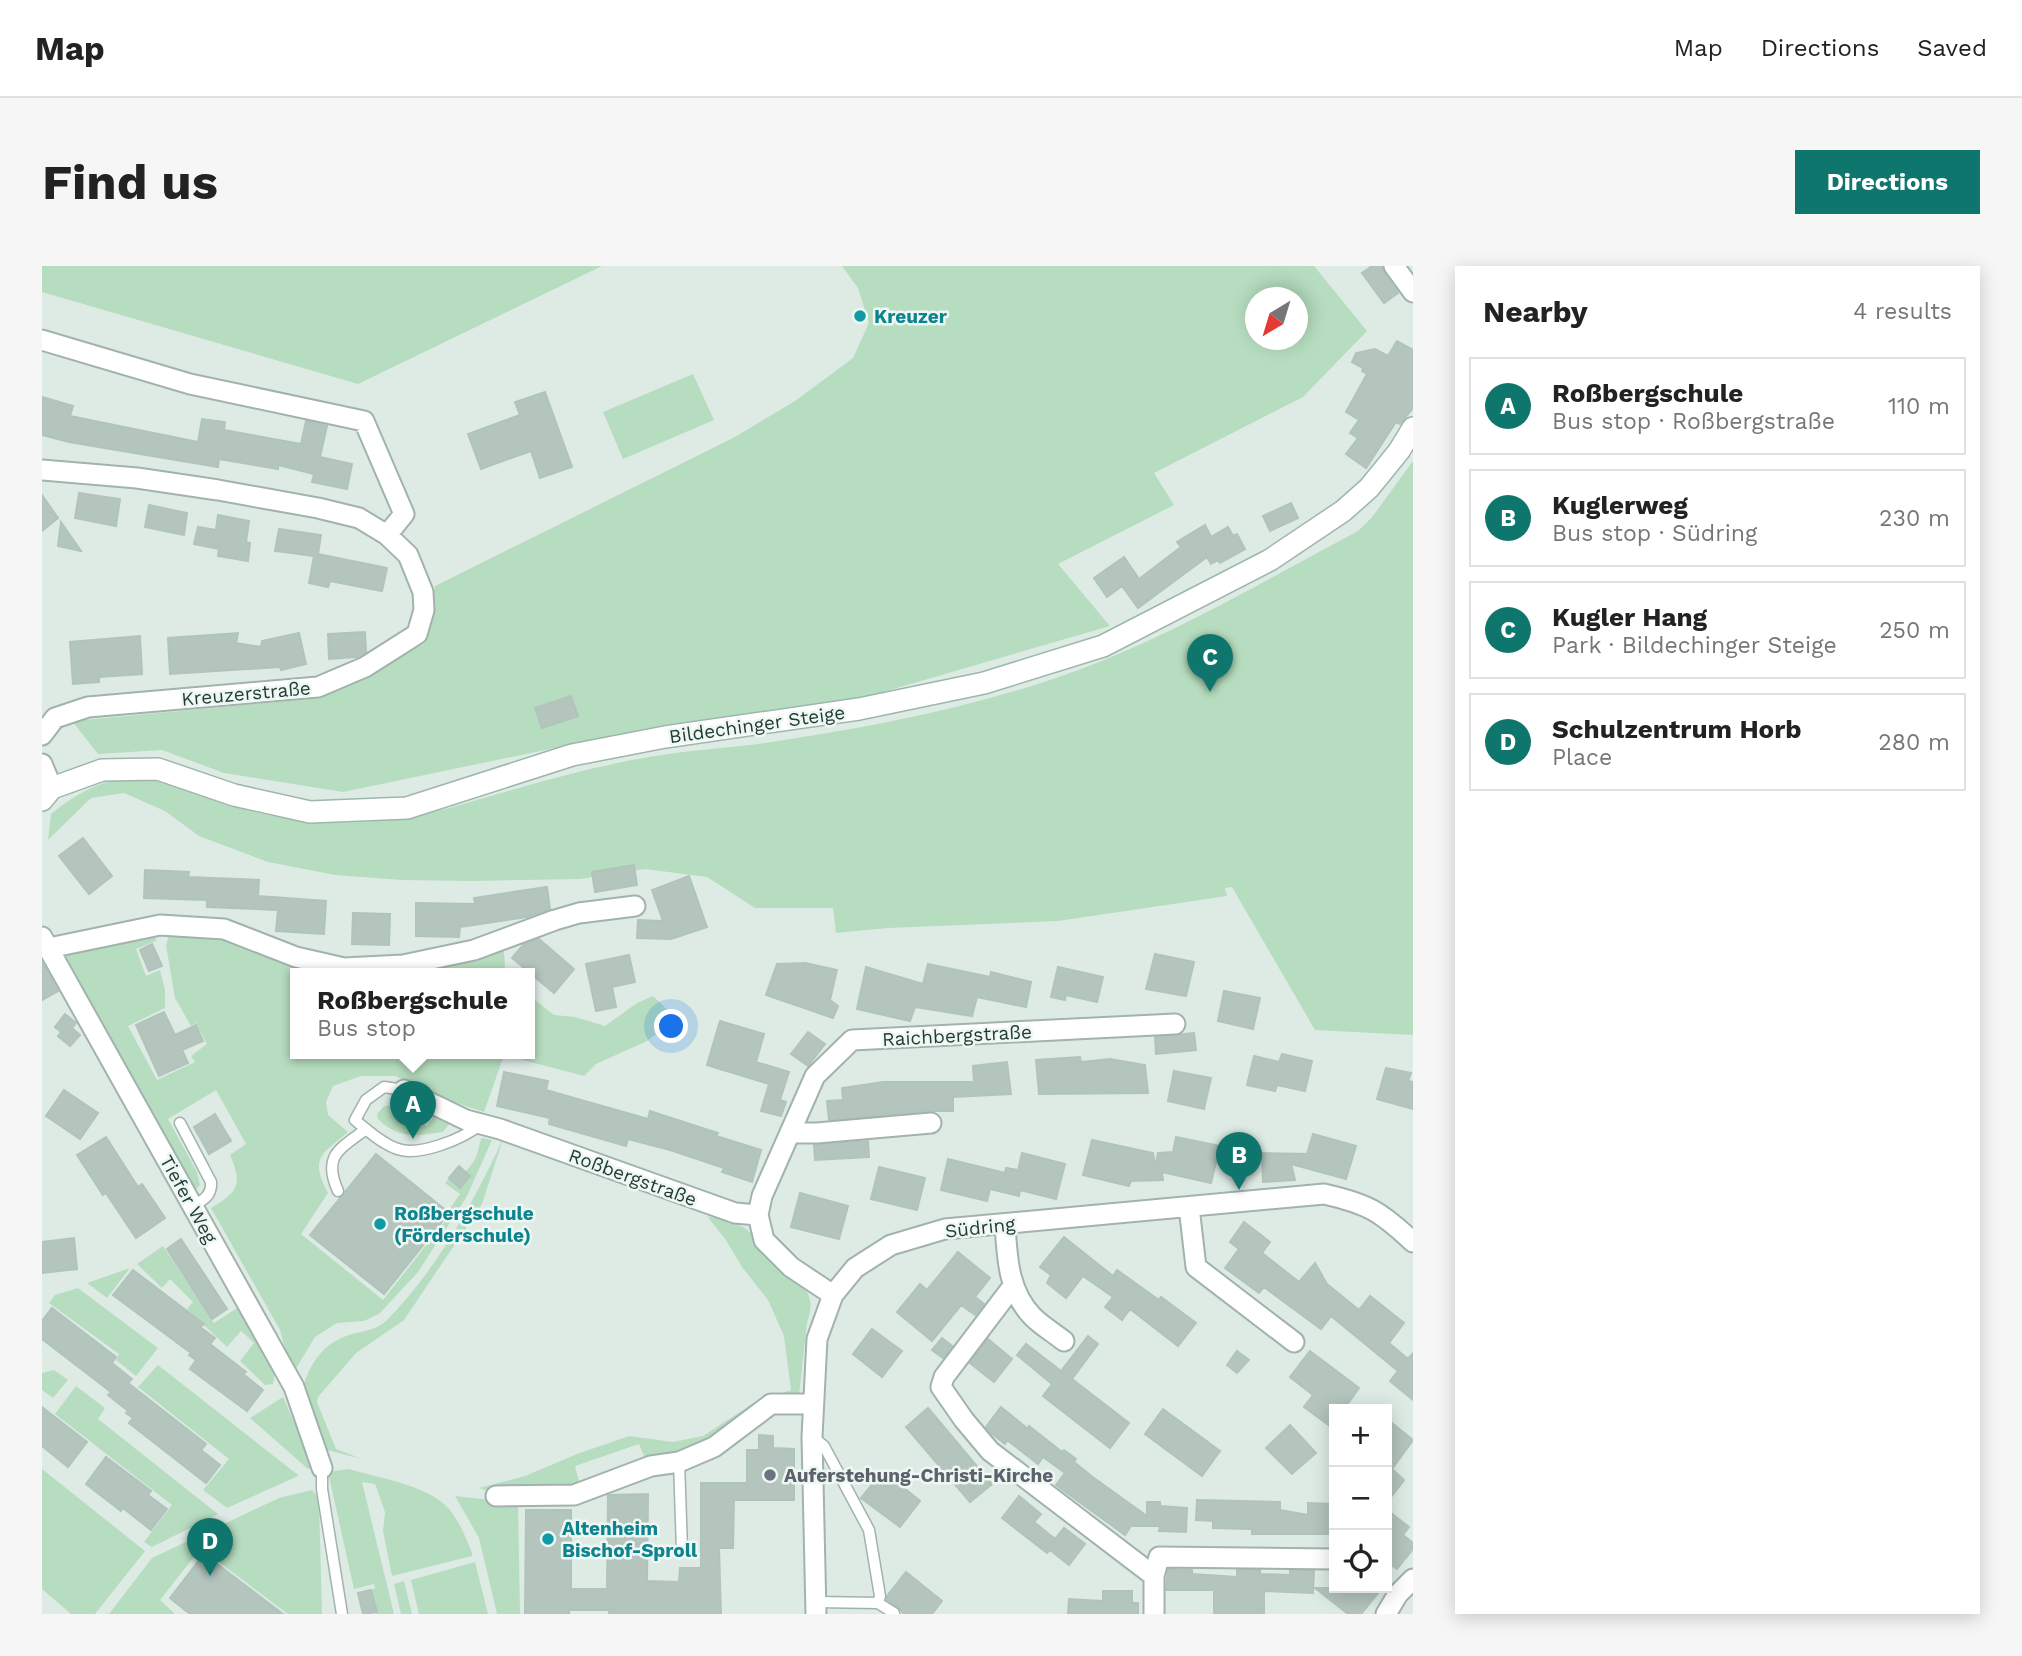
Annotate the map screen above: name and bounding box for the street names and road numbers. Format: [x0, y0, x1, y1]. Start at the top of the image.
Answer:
street label: Kreuzerstraße [180, 676, 312, 711]
street label: Bildechinger Steige [668, 701, 847, 748]
street label: Raichbergstraße [882, 1020, 1033, 1051]
street label: Roßbergstraße [566, 1144, 700, 1211]
street label: Tiefer Weg [155, 1151, 223, 1248]
street label: Südring [944, 1212, 1017, 1243]

